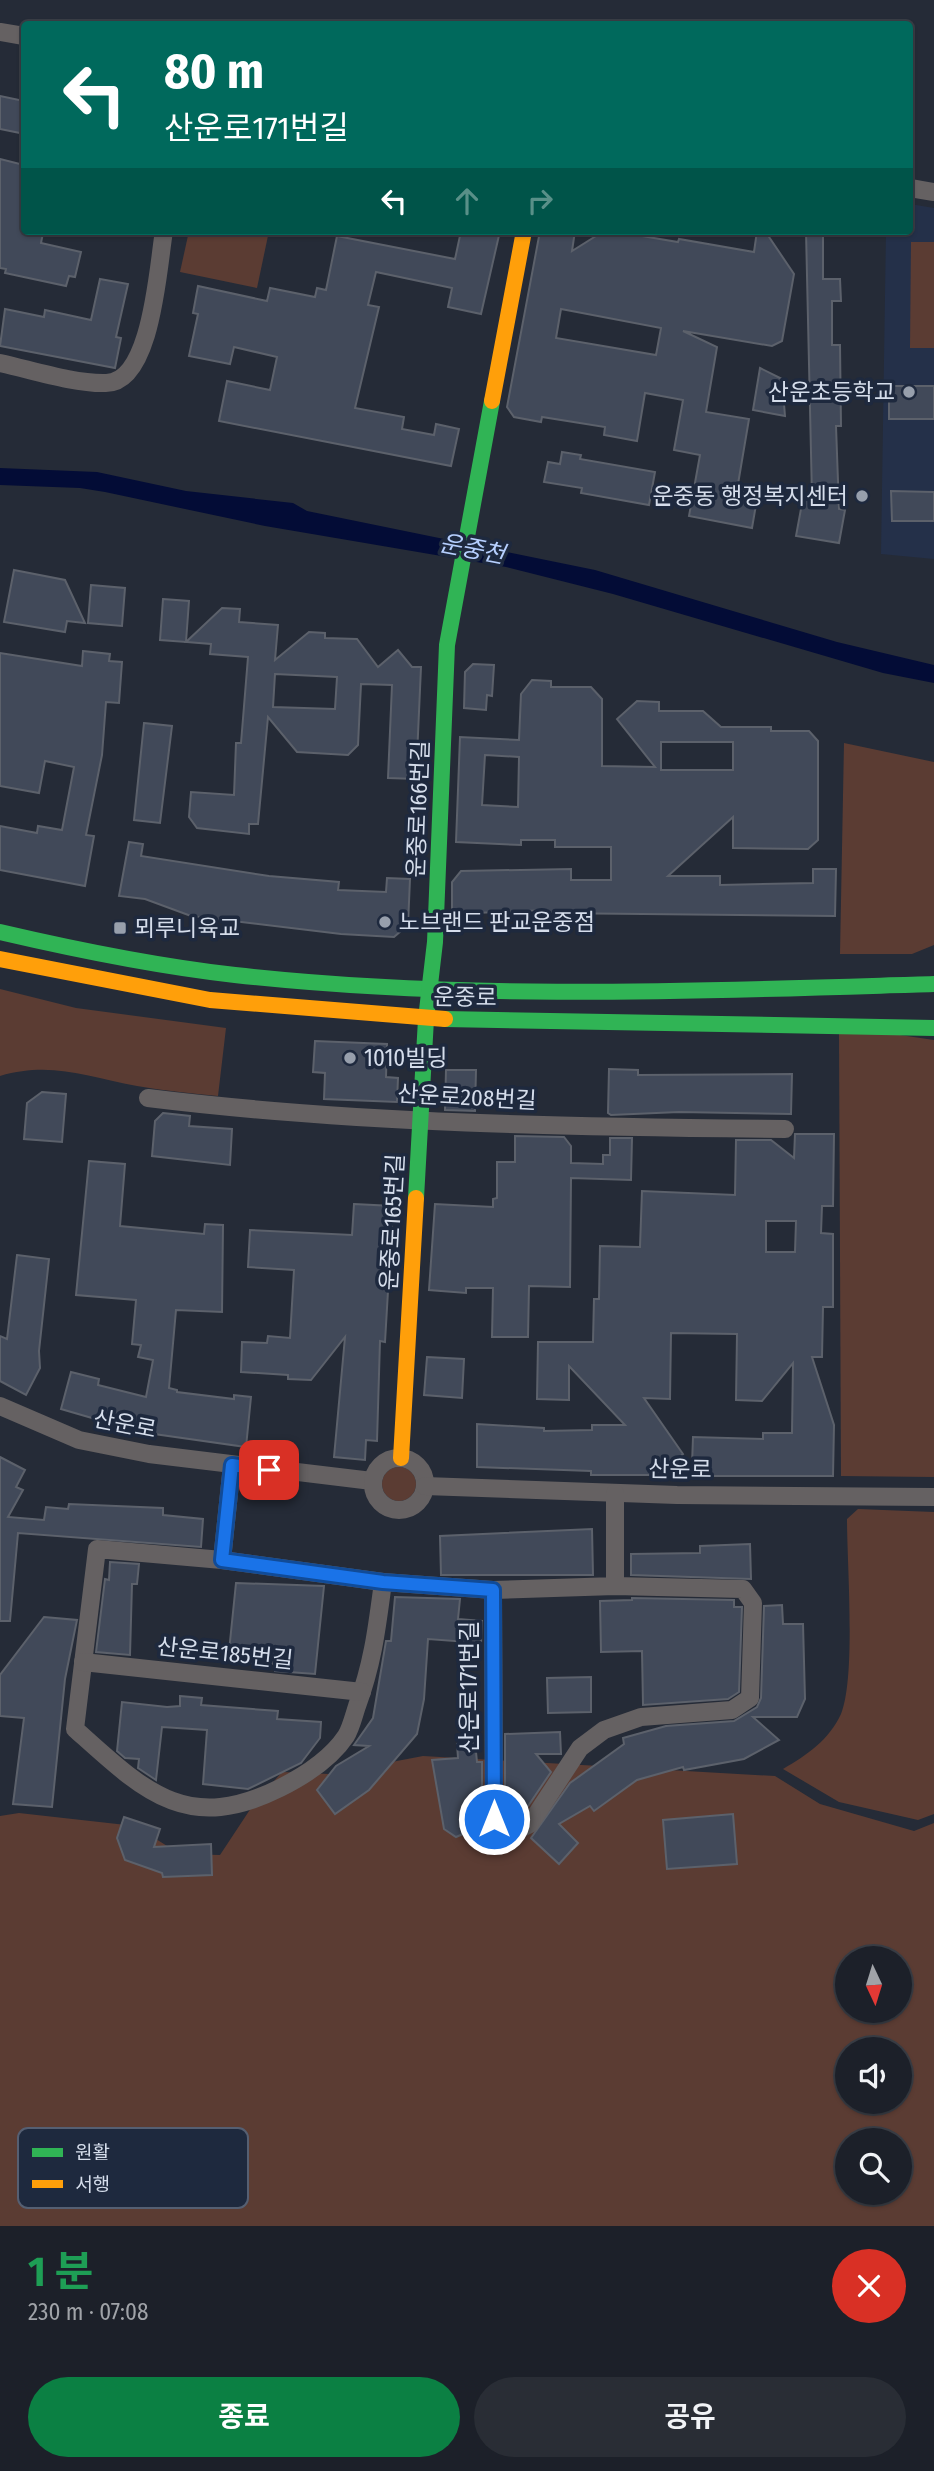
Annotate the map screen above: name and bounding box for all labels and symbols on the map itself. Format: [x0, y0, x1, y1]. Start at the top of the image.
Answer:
place label: 산운초등학교 [768, 378, 895, 406]
marker: 산운초등학교 [901, 384, 917, 400]
place label: 운중동 행정복지센터 [652, 482, 848, 510]
marker: 운중동 행정복지센터 [854, 488, 870, 504]
water label: 운중천 [437, 529, 510, 570]
street label: 운중로166번길 [402, 740, 434, 878]
place label: 노브랜드 판교운중점 [399, 908, 595, 936]
place label: 뫼루니육교 [134, 914, 240, 942]
marker: 노브랜드 판교운중점 [377, 914, 393, 930]
marker: 뫼루니육교 [112, 920, 128, 936]
street label: 운중로 [433, 982, 497, 1012]
place label: 1010빌딩 [364, 1044, 448, 1072]
marker: 1010빌딩 [342, 1050, 358, 1066]
street label: 산운로208번길 [397, 1079, 537, 1115]
street label: 운중로165번길 [374, 1153, 410, 1291]
street label: 산운로 [91, 1404, 159, 1444]
pin [239, 1440, 299, 1500]
street label: 산운로 [648, 1454, 712, 1484]
street label: 산운로171번길 [455, 1621, 483, 1753]
street label: 산운로185번길 [155, 1632, 295, 1674]
position arrow [457, 1782, 531, 1856]
north arrow [835, 1946, 912, 2023]
legend [18, 2128, 248, 2208]
text: 원활 [75, 2141, 110, 2164]
text: 서행 [75, 2173, 110, 2196]

